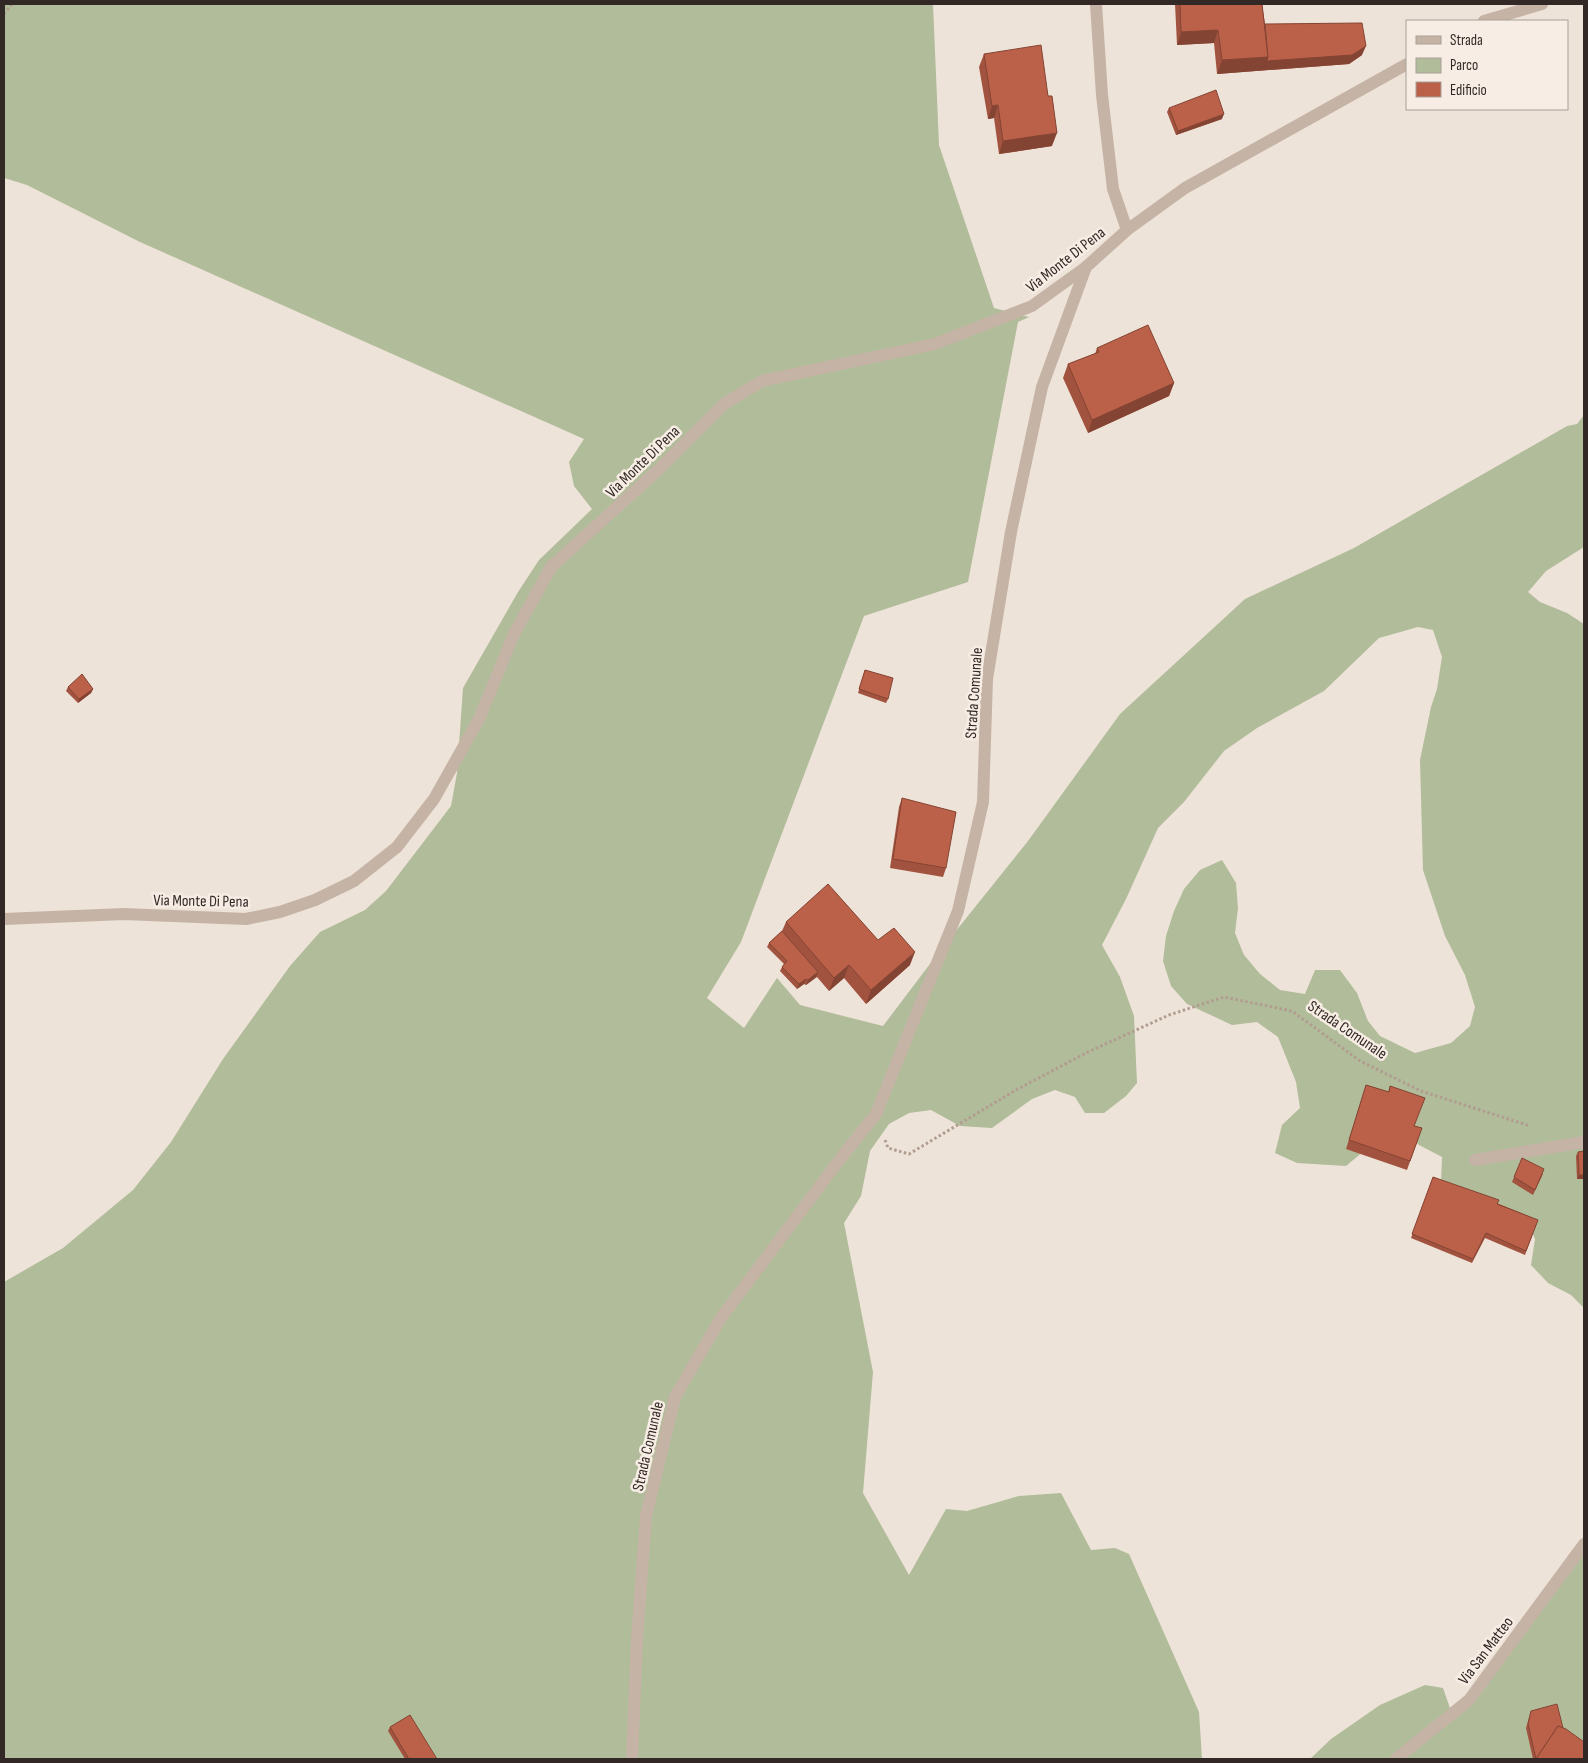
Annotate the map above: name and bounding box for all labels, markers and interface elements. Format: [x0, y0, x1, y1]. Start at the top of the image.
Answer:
legend [1406, 20, 1568, 110]
text: Strada [1450, 31, 1483, 50]
text: Parco [1450, 56, 1478, 75]
text: Edificio [1450, 81, 1487, 100]
street label: Via Monte Di Pena [1023, 223, 1109, 297]
street label: Via Monte Di Pena [602, 422, 684, 502]
street label: Strada Comunale [962, 647, 987, 739]
street label: Via Monte Di Pena [153, 891, 249, 912]
street label: Strada Comunale [1304, 997, 1390, 1064]
street label: Strada Comunale [629, 1400, 668, 1493]
street label: Via San Matteo [1455, 1613, 1518, 1688]

